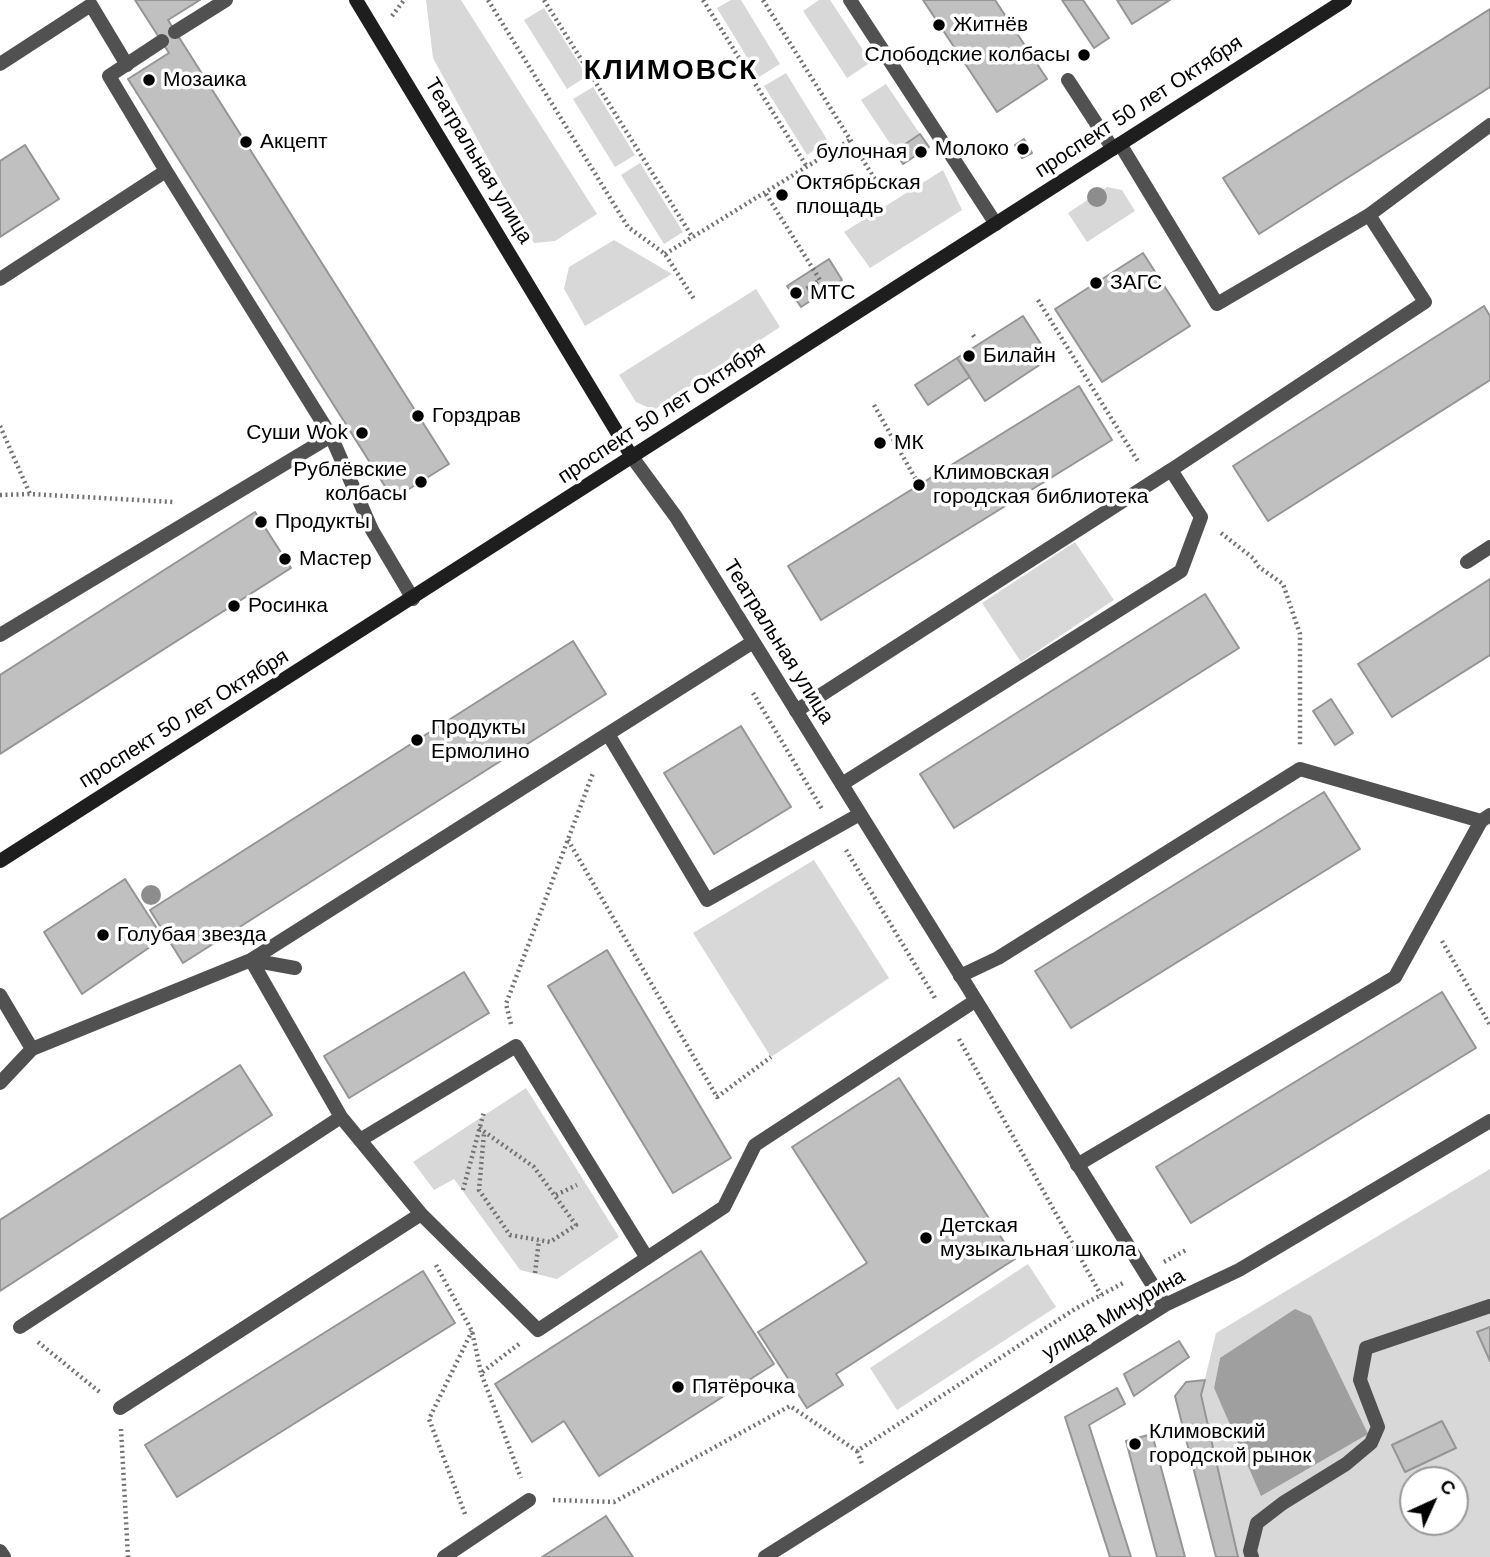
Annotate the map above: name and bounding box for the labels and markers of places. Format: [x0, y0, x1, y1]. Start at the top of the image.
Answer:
place label: Житнёв [953, 12, 1028, 38]
marker: Житнёв [931, 17, 947, 33]
place label: Слободские колбасы [865, 42, 1070, 68]
marker: Слободские колбасы [1076, 47, 1092, 63]
place label: Мозаика [163, 67, 247, 93]
marker: Мозаика [141, 72, 157, 88]
place label: Акцепт [260, 129, 328, 155]
marker: Акцепт [238, 134, 254, 150]
place label: Молоко [935, 136, 1009, 162]
place label: булочная [816, 139, 907, 165]
marker: Молоко [1015, 141, 1031, 157]
marker: булочная [913, 144, 929, 160]
place label: Октябрьская площадь [796, 170, 921, 220]
marker: Октябрьская площадь [774, 187, 790, 203]
place label: ЗАГС [1110, 270, 1162, 296]
marker: ЗАГС [1088, 275, 1104, 291]
place label: МТС [810, 280, 855, 306]
marker: МТС [788, 285, 804, 301]
place label: Билайн [983, 343, 1056, 369]
marker: Билайн [961, 348, 977, 364]
place label: Горздрав [432, 403, 521, 429]
marker: Горздрав [410, 408, 426, 424]
place label: Суши Wok [246, 420, 348, 446]
marker: Суши Wok [354, 425, 370, 441]
place label: МК [894, 430, 924, 456]
marker: МК [872, 435, 888, 451]
place label: Рублёвские колбасы [293, 457, 407, 507]
place label: Климовская городская библиотека [933, 460, 1148, 510]
marker: Рублёвские колбасы [413, 474, 429, 490]
marker: Климовская городская библиотека [911, 477, 927, 493]
place label: Продукты [275, 509, 370, 535]
marker: Продукты [253, 514, 269, 530]
place label: Мастер [299, 546, 372, 572]
marker: Мастер [277, 551, 293, 567]
place label: Росинка [248, 593, 328, 619]
marker: Росинка [226, 598, 242, 614]
place label: Продукты Ермолино [431, 715, 530, 765]
marker: Продукты Ермолино [409, 732, 425, 748]
place label: Голубая звезда [117, 922, 266, 948]
marker: Голубая звезда [95, 927, 111, 943]
place label: Детская музыкальная школа [940, 1213, 1136, 1263]
marker: Детская музыкальная школа [918, 1230, 934, 1246]
place label: Пятёрочка [692, 1374, 795, 1400]
marker: Пятёрочка [670, 1379, 686, 1395]
place label: Климовский городской рынок [1149, 1419, 1311, 1469]
marker: Климовский городской рынок [1127, 1436, 1143, 1452]

